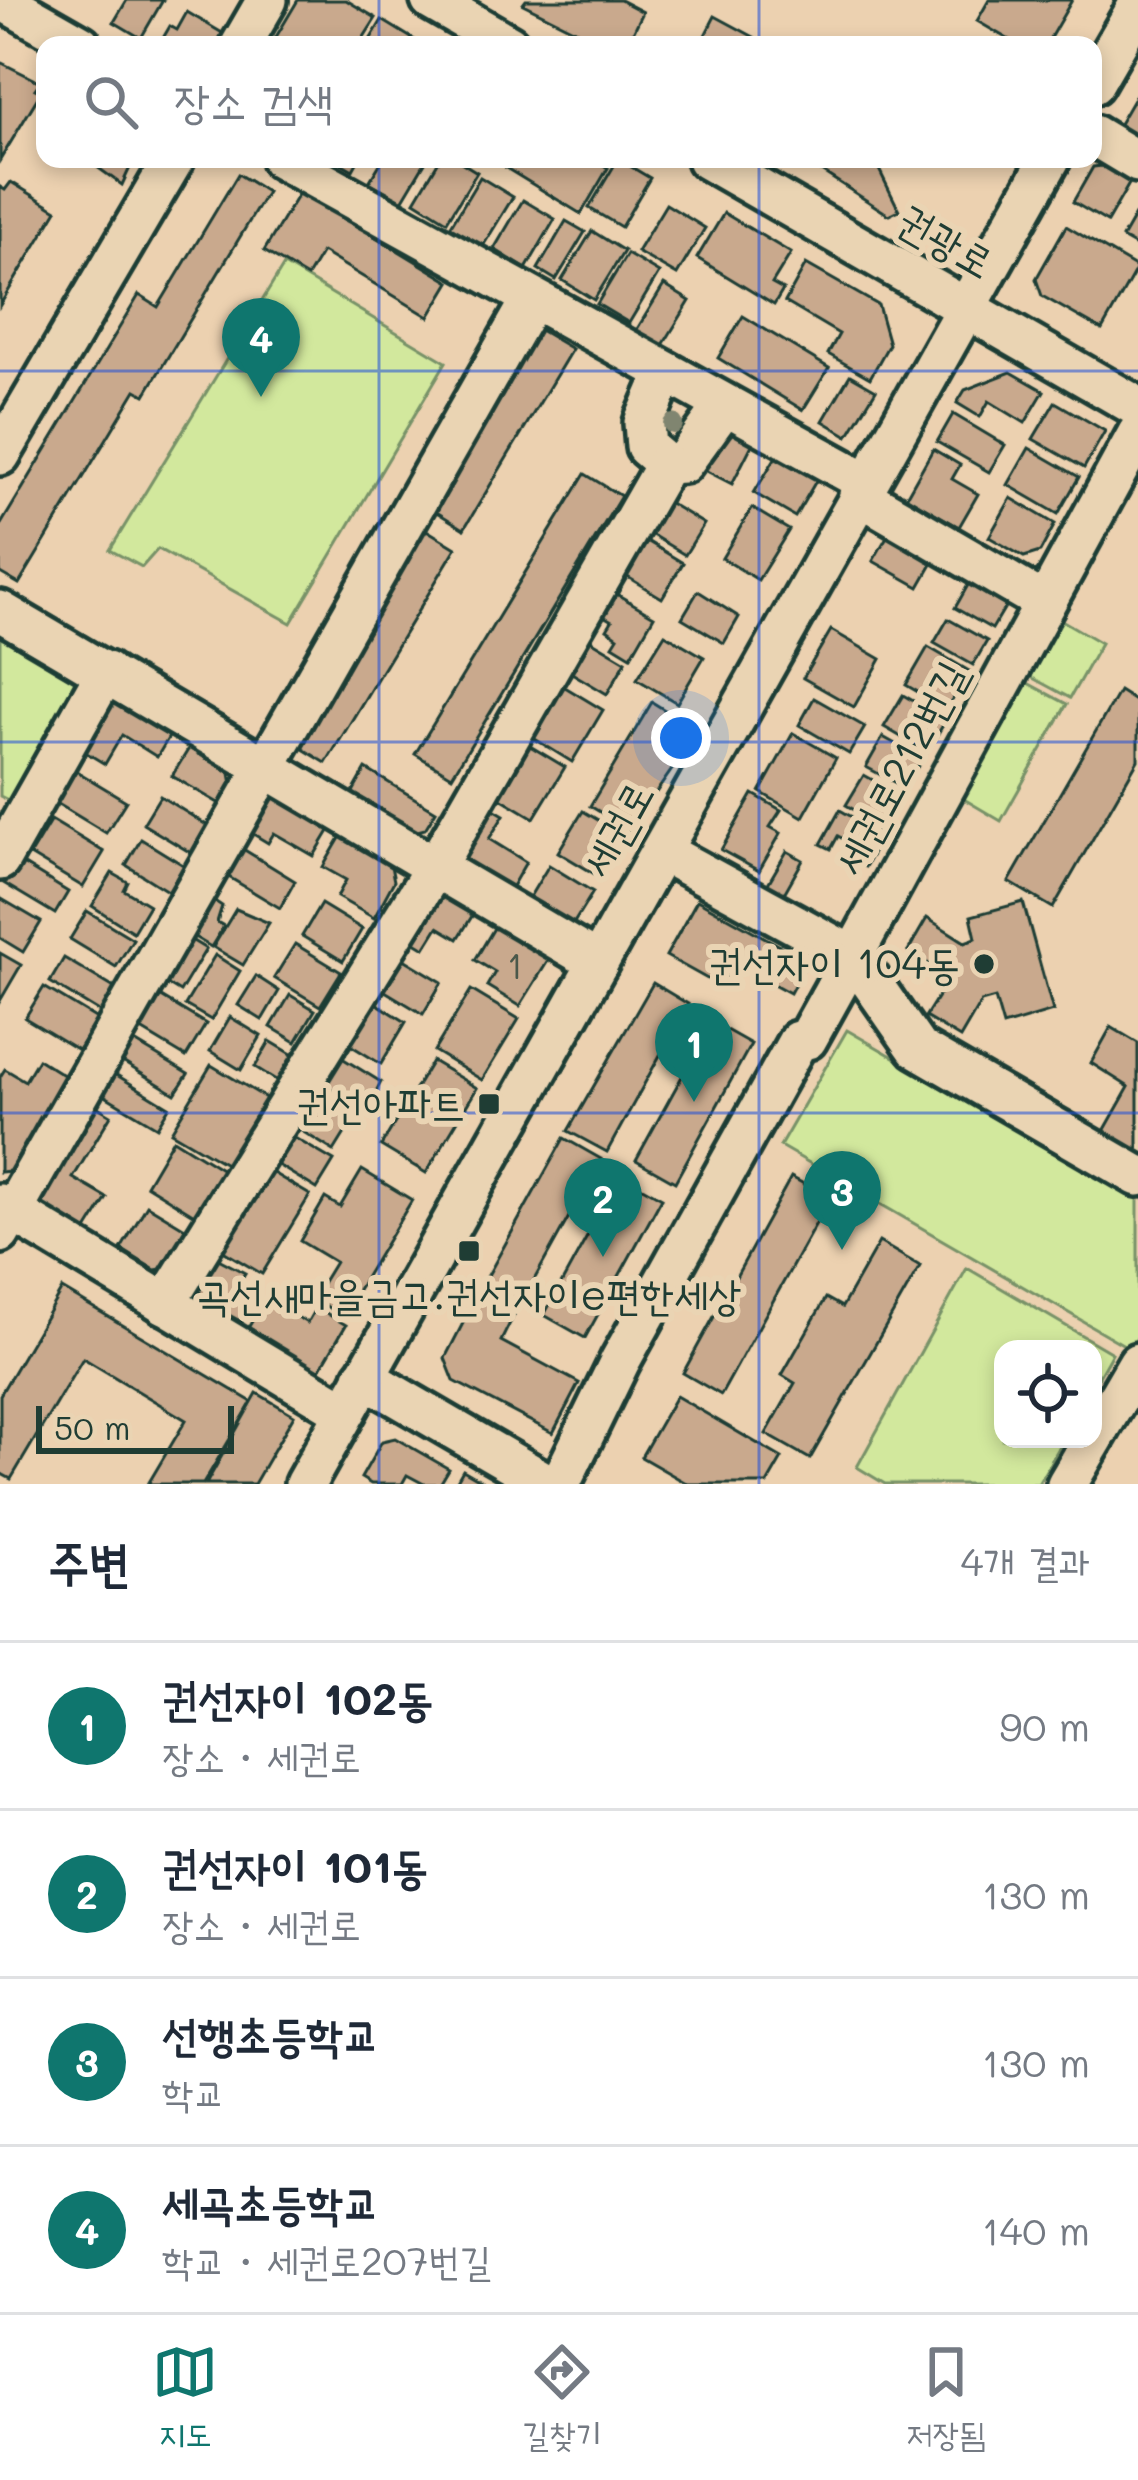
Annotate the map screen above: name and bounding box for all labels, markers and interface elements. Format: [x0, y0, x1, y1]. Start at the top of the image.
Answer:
search box [36, 36, 1102, 168]
icon: search [78, 69, 144, 135]
text: 장소 검색 [174, 71, 333, 129]
street label: 권광로 [889, 191, 1004, 289]
pin: 4 [222, 298, 300, 397]
street label: 세권로212번길 [819, 651, 978, 884]
your location [651, 708, 711, 768]
street label: 세권로 [567, 771, 664, 886]
place label: 권선자이 104동 [708, 935, 960, 990]
house number: 1 [507, 941, 523, 988]
marker: 권선자이 104동 [971, 951, 997, 977]
pin: 1 [655, 1003, 733, 1102]
place label: 권선아파트 [296, 1075, 465, 1130]
marker: 권선아파트 [476, 1091, 502, 1117]
pin: 3 [803, 1151, 881, 1250]
pin: 2 [564, 1158, 642, 1257]
marker: 곡선새마을금고.권선자이e편한세상 [456, 1238, 482, 1264]
place label: 곡선새마을금고.권선자이e편한세상 [196, 1266, 742, 1321]
map controls [994, 1340, 1102, 1448]
button: locate [994, 1340, 1102, 1448]
scale bar [36, 1400, 234, 1453]
text: 50 m [54, 1405, 130, 1448]
text: 주변 [48, 1527, 130, 1594]
text: 4개 결과 [960, 1535, 1090, 1586]
text: 권선자이 102동 [162, 1668, 433, 1726]
text: 1 [78, 1700, 96, 1751]
text: 90 m [999, 1700, 1090, 1751]
text: 장소 · 세권로 [162, 1730, 361, 1781]
text: 권선자이 101동 [162, 1836, 428, 1894]
text: 2 [76, 1868, 98, 1919]
text: 130 m [982, 1868, 1090, 1919]
text: 장소 · 세권로 [162, 1898, 361, 1949]
text: 선행초등학교 [162, 2004, 379, 2062]
text: 3 [75, 2036, 99, 2087]
text: 130 m [982, 2036, 1090, 2087]
text: 학교 [162, 2066, 225, 2117]
text: 세곡초등학교 [162, 2172, 379, 2230]
text: 4 [75, 2204, 99, 2255]
text: 140 m [982, 2204, 1090, 2255]
text: 학교 · 세권로207번길 [162, 2234, 491, 2285]
tab: 지도 [152, 2339, 218, 2457]
tab: 길찾기 [522, 2339, 602, 2457]
tab: 저장됨 [906, 2339, 986, 2457]

